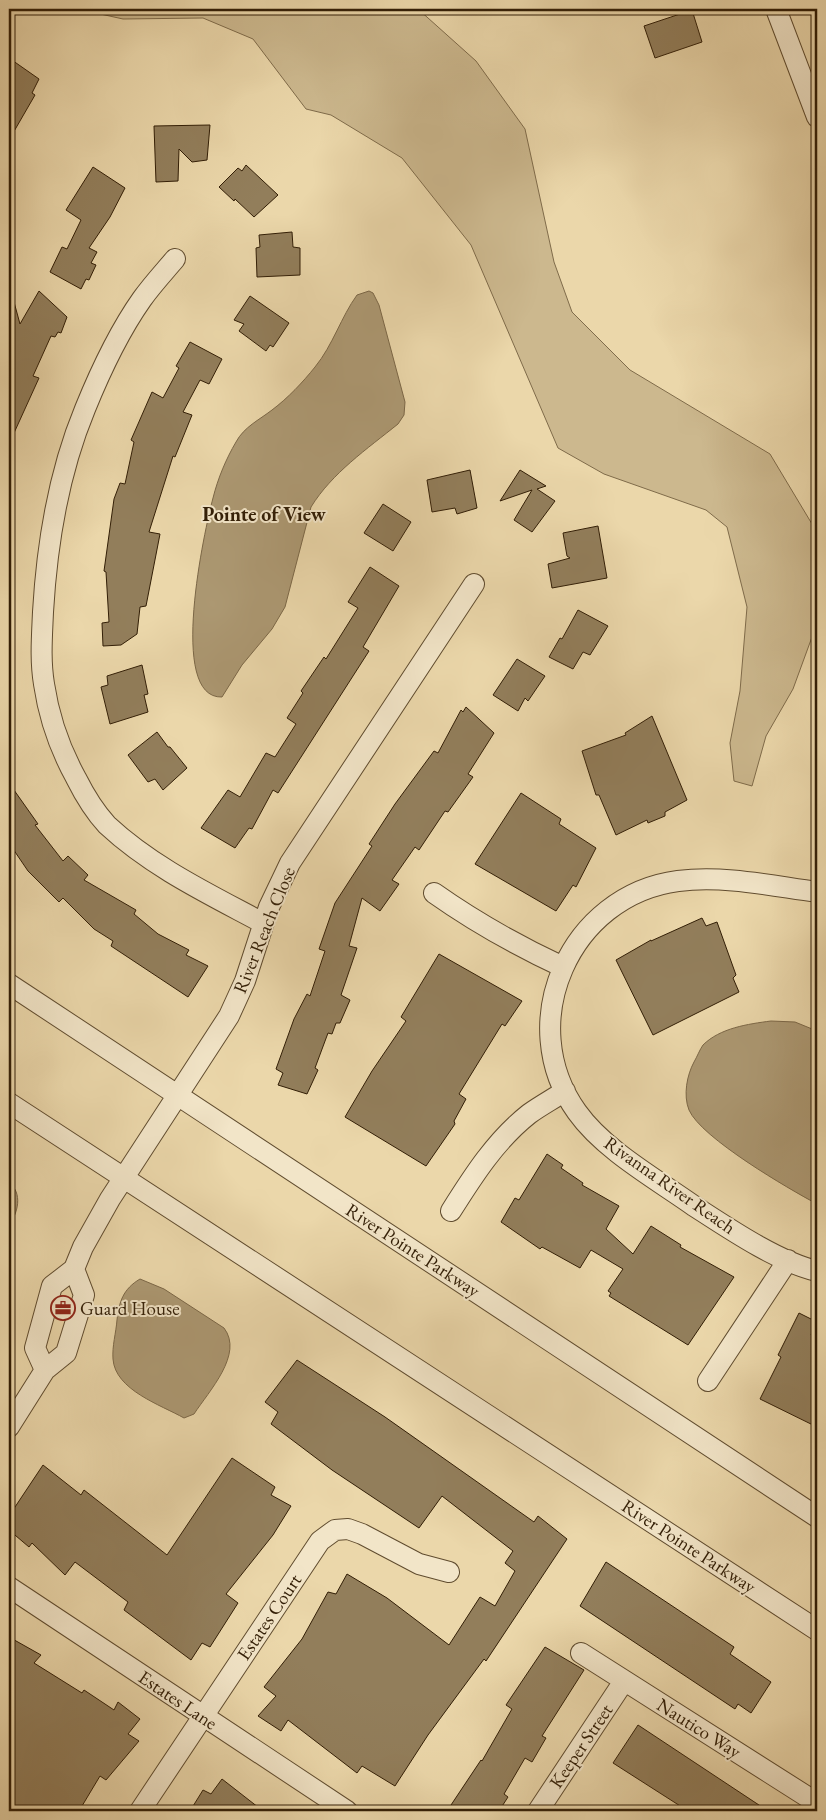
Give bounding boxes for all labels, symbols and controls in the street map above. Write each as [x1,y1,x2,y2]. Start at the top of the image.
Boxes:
district label: Pointe of View [202,501,326,527]
street label: River Reach Close [227,863,301,997]
street label: Rivanna River Reach [599,1130,741,1240]
street label: River Pointe Parkway [341,1197,485,1303]
office icon: Guard House [50,1295,76,1321]
place label: Guard House [80,1296,180,1321]
street label: River Pointe Parkway [617,1493,761,1599]
street label: Estates Court [231,1569,307,1665]
street label: Estates Lane [134,1665,222,1735]
street label: Nautico Way [652,1692,746,1764]
street label: Keeper Street [544,1699,618,1793]

